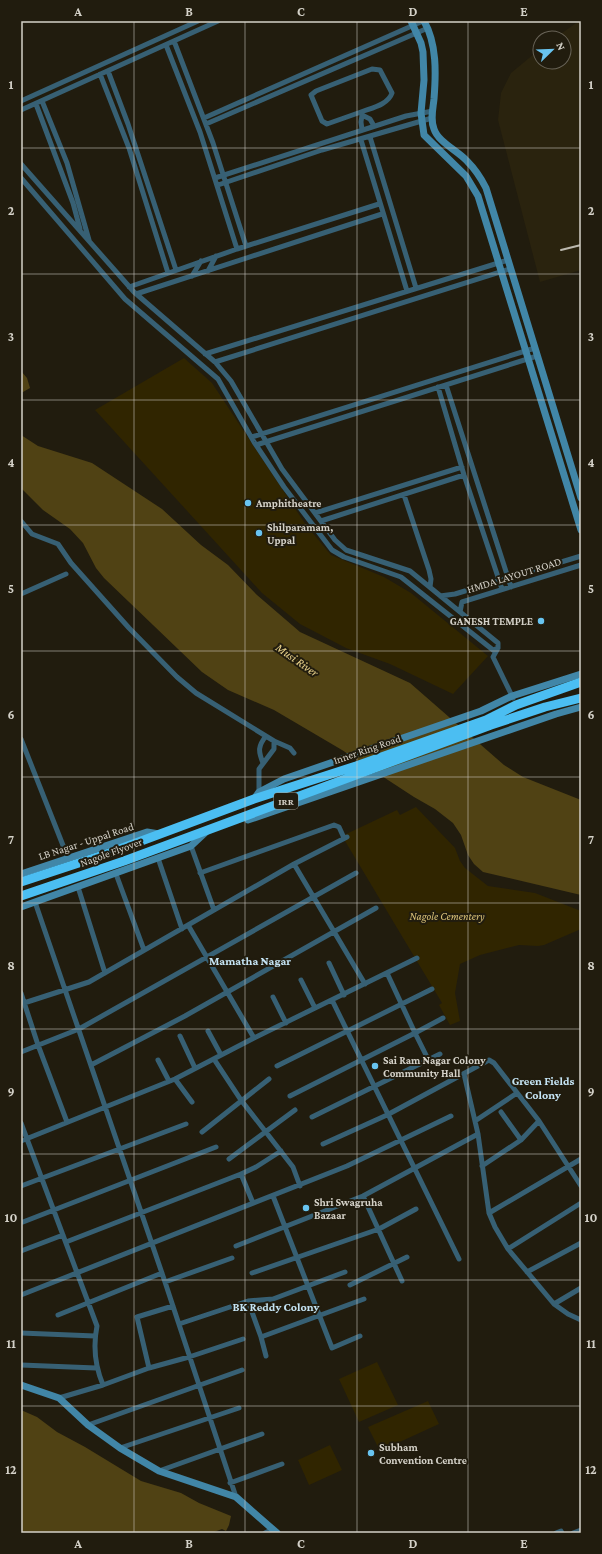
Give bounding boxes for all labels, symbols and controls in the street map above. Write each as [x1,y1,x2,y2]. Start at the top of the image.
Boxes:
text: A [73,4,82,19]
text: B [185,4,193,19]
text: C [297,4,305,19]
text: D [409,4,418,19]
text: E [520,4,528,19]
north arrow [532,30,572,70]
text: N [554,40,568,52]
text: 1 [9,77,14,92]
text: 1 [589,77,594,92]
text: 2 [8,203,15,218]
text: 2 [588,203,595,218]
text: 3 [8,329,14,344]
text: 3 [588,329,594,344]
text: 4 [7,455,15,470]
text: 4 [587,455,595,470]
place label: Amphitheatre [255,497,321,509]
marker: Amphitheatre [243,498,253,508]
place label: Shilparamam, Uppal [267,521,333,546]
marker: Shilparamam, Uppal [254,528,264,538]
street label: HMDA LAYOUT ROAD [465,555,563,595]
text: 5 [8,581,14,596]
text: 5 [588,581,594,596]
place label: GANESH TEMPLE [450,615,534,627]
marker: GANESH TEMPLE [536,616,546,626]
water label: Musi River [272,640,322,680]
text: 6 [7,707,15,722]
text: 6 [587,707,595,722]
street label: Inner Ring Road [332,732,403,767]
road number: IRR [274,793,298,809]
street label: LB Nagar - Uppal Road [37,820,136,863]
text: 7 [8,832,14,847]
text: 7 [588,832,594,847]
street label: Nagole Flyover [78,835,144,870]
park label: Nagole Cementery [409,910,485,923]
district label: Mamatha Nagar [209,954,291,968]
text: 8 [7,958,15,973]
text: 8 [587,958,595,973]
place label: Sai Ram Nagar Colony Community Hall [383,1054,486,1079]
marker: Sai Ram Nagar Colony Community Hall [370,1061,380,1071]
district label: Green Fields Colony [512,1074,574,1102]
text: 9 [7,1084,15,1099]
text: 9 [587,1084,595,1099]
place label: Shri Swagruha Bazaar [314,1196,383,1221]
marker: Shri Swagruha Bazaar [301,1203,311,1213]
text: 10 [5,1210,17,1225]
text: 10 [585,1210,597,1225]
district label: BK Reddy Colony [233,1300,320,1314]
text: 11 [6,1336,16,1351]
text: 11 [586,1336,596,1351]
place label: Subham Convention Centre [379,1441,467,1466]
marker: Subham Convention Centre [366,1448,376,1458]
text: 12 [5,1462,17,1477]
text: 12 [585,1462,597,1477]
text: A [73,1536,82,1551]
text: B [185,1536,193,1551]
text: C [297,1536,305,1551]
text: D [409,1536,418,1551]
text: E [520,1536,528,1551]

